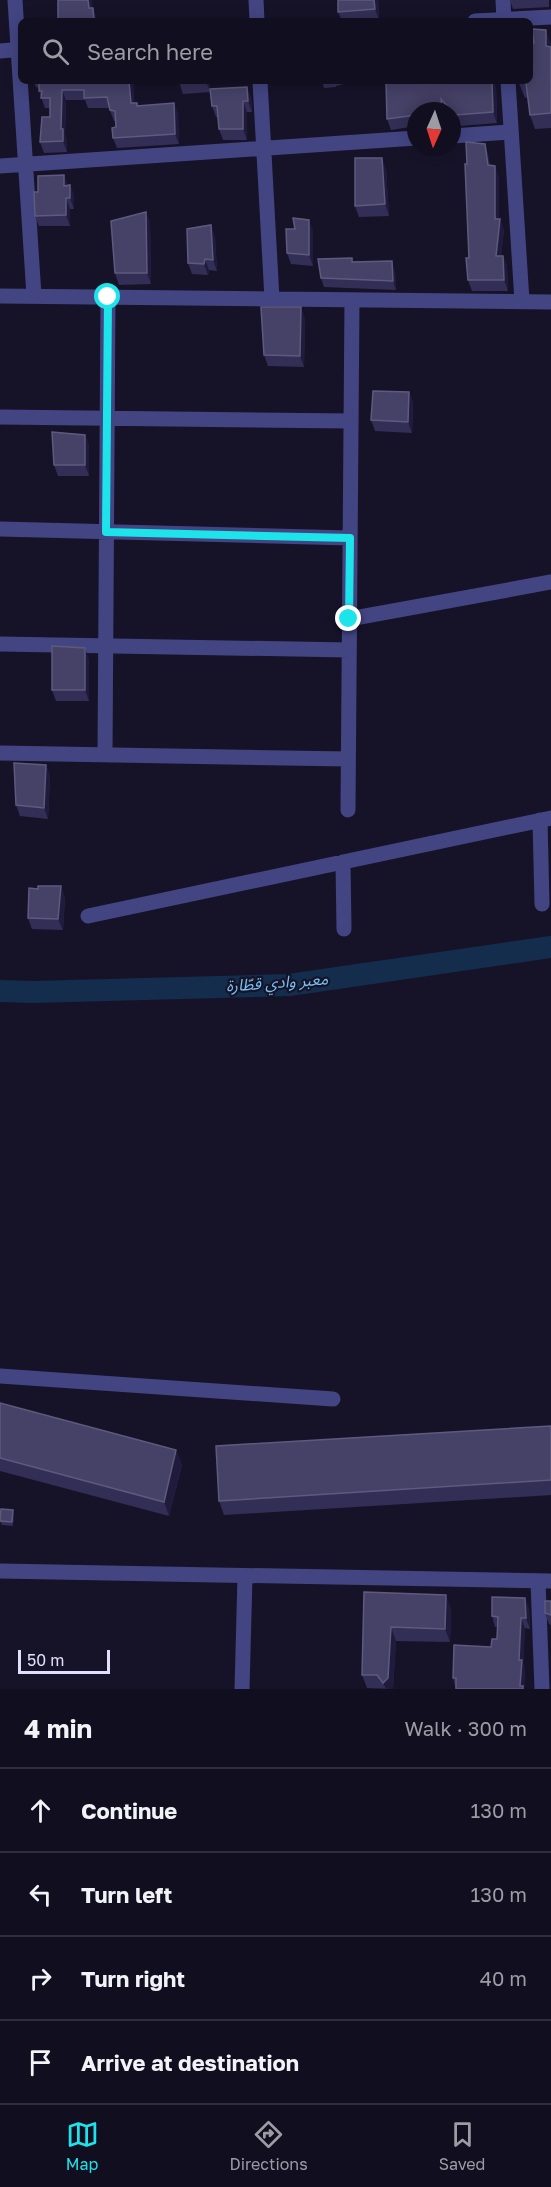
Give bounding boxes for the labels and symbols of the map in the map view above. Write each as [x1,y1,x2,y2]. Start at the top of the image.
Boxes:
north arrow [407,102,461,156]
route start [94,283,120,309]
route end [335,605,361,631]
water label: معبر وادي قطّارة [225,968,330,999]
scale bar [18,1647,110,1674]

